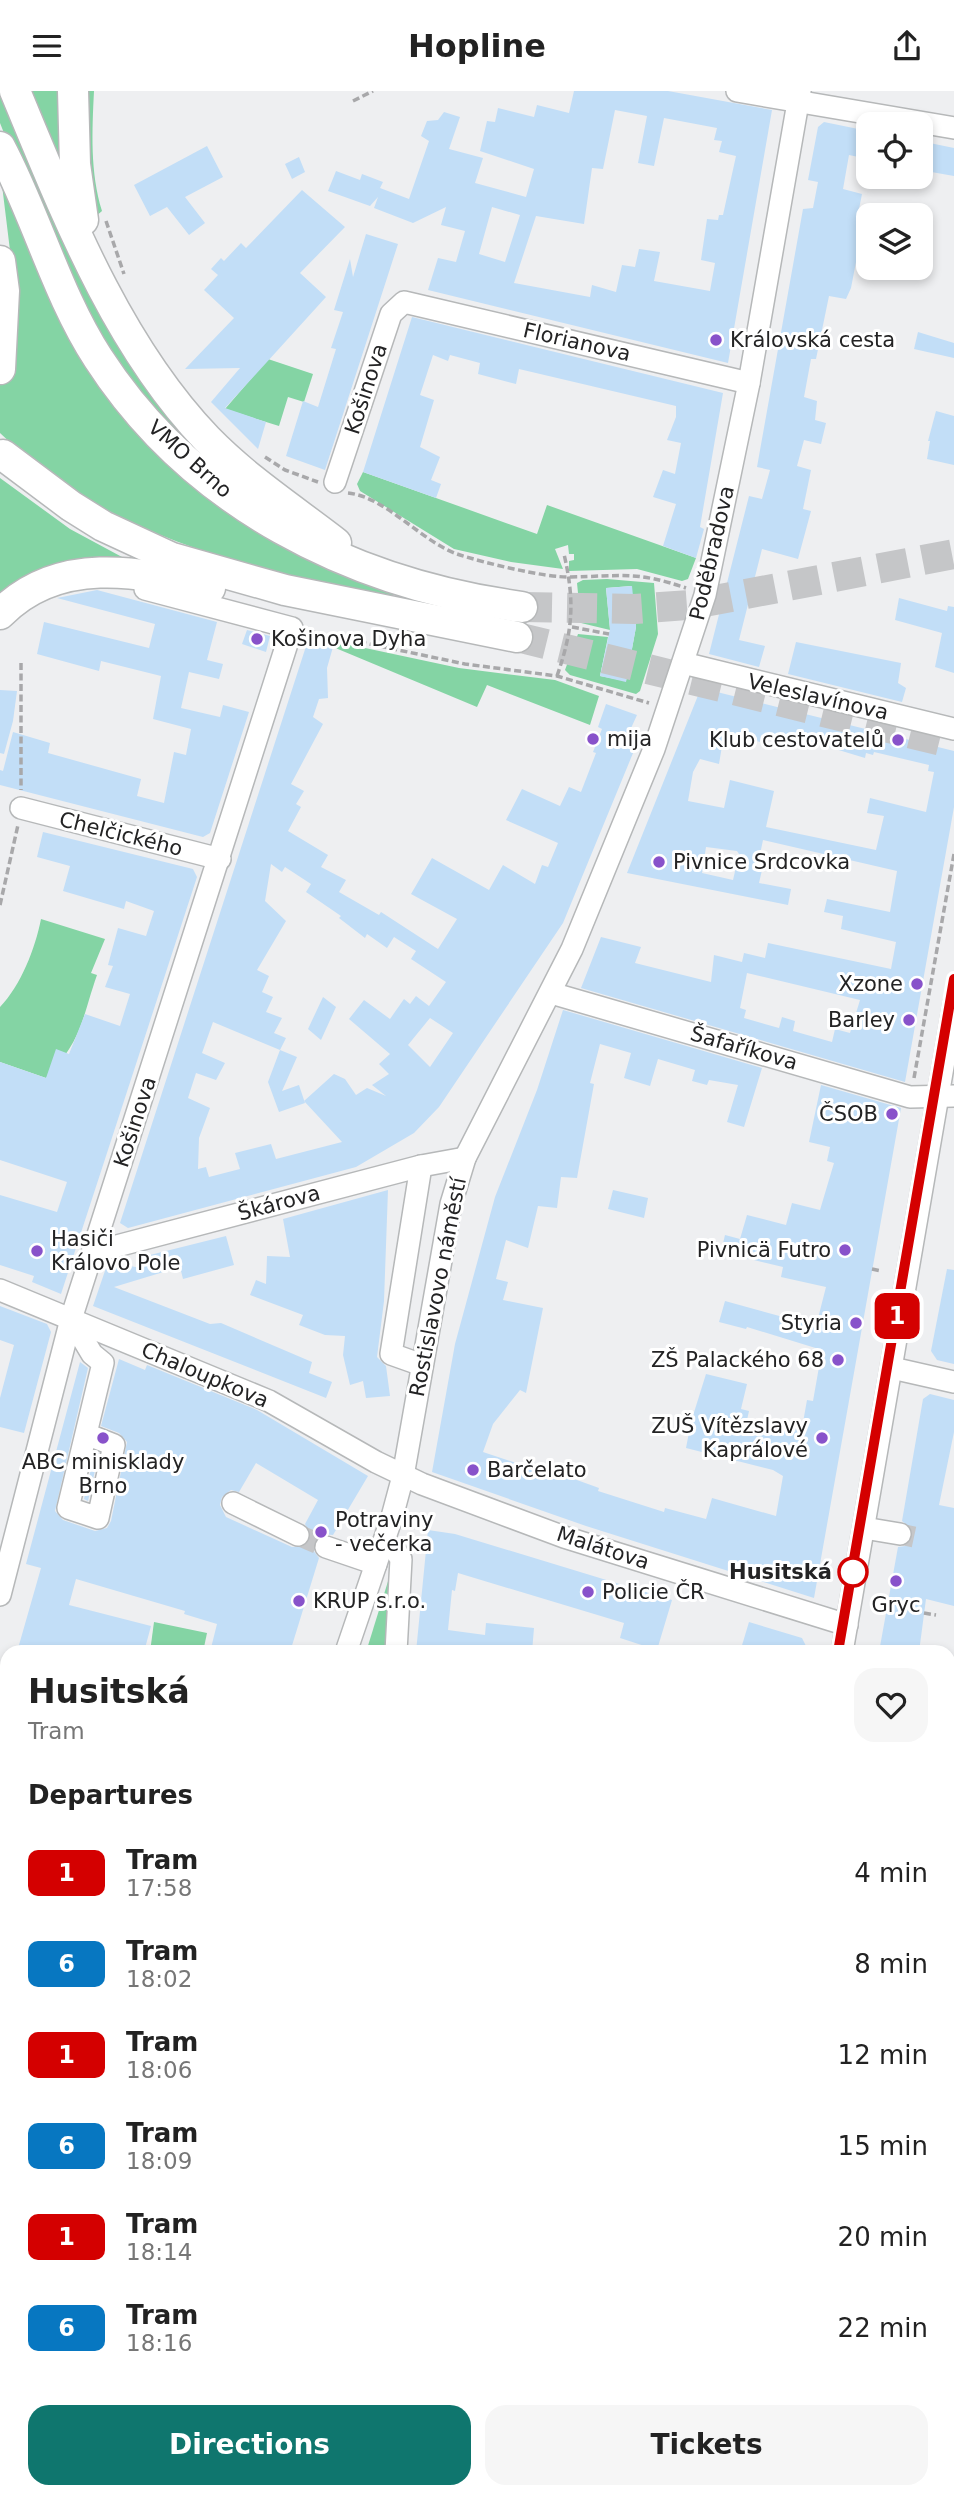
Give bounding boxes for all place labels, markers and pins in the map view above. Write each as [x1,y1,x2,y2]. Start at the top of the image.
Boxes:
place label: Královská cesta [730,328,895,352]
marker: Královská cesta [708,332,724,348]
place label: Košinova Dyha [271,627,426,651]
marker: Košinova Dyha [249,631,265,647]
place label: mija [607,727,652,751]
place label: Klub cestovatelů [709,728,884,752]
marker: mija [585,731,601,747]
marker: Klub cestovatelů [890,732,906,748]
place label: Pivnice Srdcovka [673,850,850,874]
marker: Pivnice Srdcovka [651,854,667,870]
place label: Xzone [839,972,903,996]
marker: Xzone [909,976,925,992]
place label: Barley [828,1008,895,1032]
marker: Barley [901,1012,917,1028]
place label: ČSOB [819,1101,878,1126]
marker: ČSOB [884,1106,900,1122]
place label: Hasiči Královo Pole [51,1227,180,1275]
place label: Pivnicä Futro [697,1238,831,1262]
marker: Pivnicä Futro [837,1242,853,1258]
marker: Hasiči Královo Pole [29,1243,45,1259]
place label: Styria [781,1311,842,1335]
marker: Styria [848,1315,864,1331]
place label: ZŠ Palackého 68 [651,1347,824,1372]
marker: ZŠ Palackého 68 [830,1352,846,1368]
place label: ZUŠ Vítězslavy Kaprálové [651,1413,808,1462]
marker: ABC minisklady Brno [95,1430,111,1446]
marker: ZUŠ Vítězslavy Kaprálové [814,1430,830,1446]
place label: ABC minisklady Brno [22,1450,184,1498]
place label: Barčelato [487,1458,587,1482]
marker: Barčelato [465,1462,481,1478]
place label: Potraviny - večerka [335,1508,434,1556]
marker: Potraviny - večerka [313,1524,329,1540]
marker: Husitská [838,1557,868,1587]
place label: Husitská [729,1560,832,1584]
marker: Gryc [888,1573,904,1589]
place label: Policie ČR [602,1579,705,1604]
marker: Policie ČR [580,1584,596,1600]
place label: KRUP s.r.o. [313,1589,426,1613]
marker: KRUP s.r.o. [291,1593,307,1609]
place label: Gryc [872,1593,920,1617]

